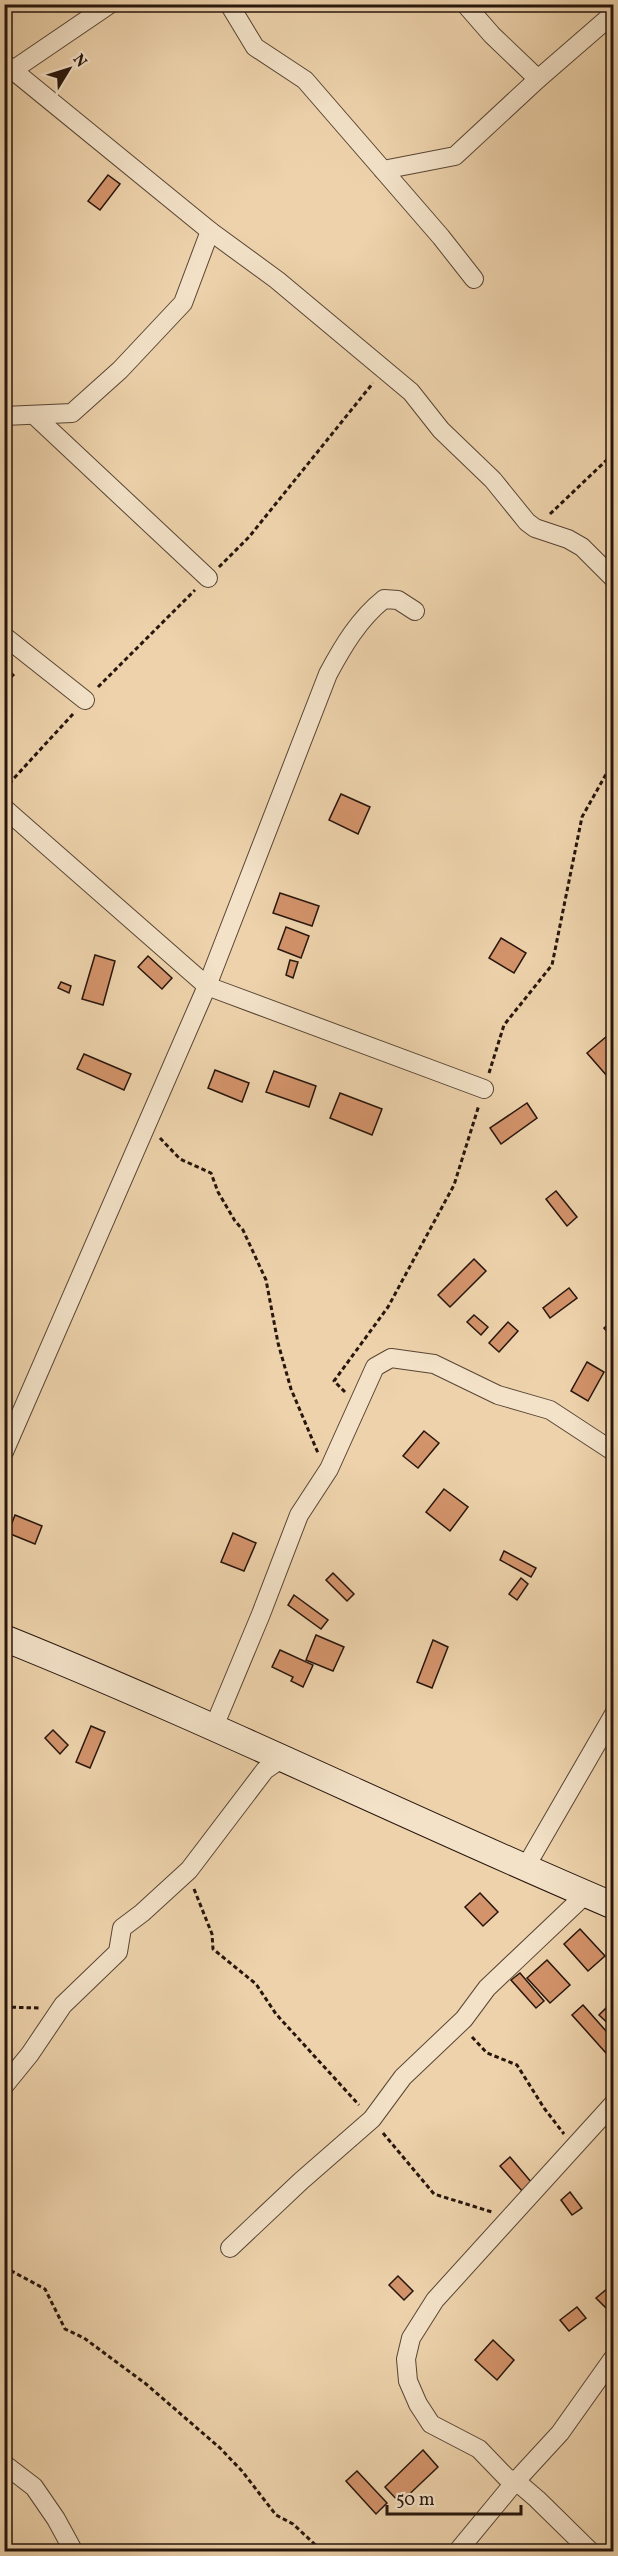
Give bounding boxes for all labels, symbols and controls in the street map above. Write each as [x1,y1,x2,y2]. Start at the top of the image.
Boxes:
north arrow [39,39,99,99]
text: N [67,50,92,73]
scale bar [387,2478,520,2516]
text: 50 m [396,2488,435,2513]

